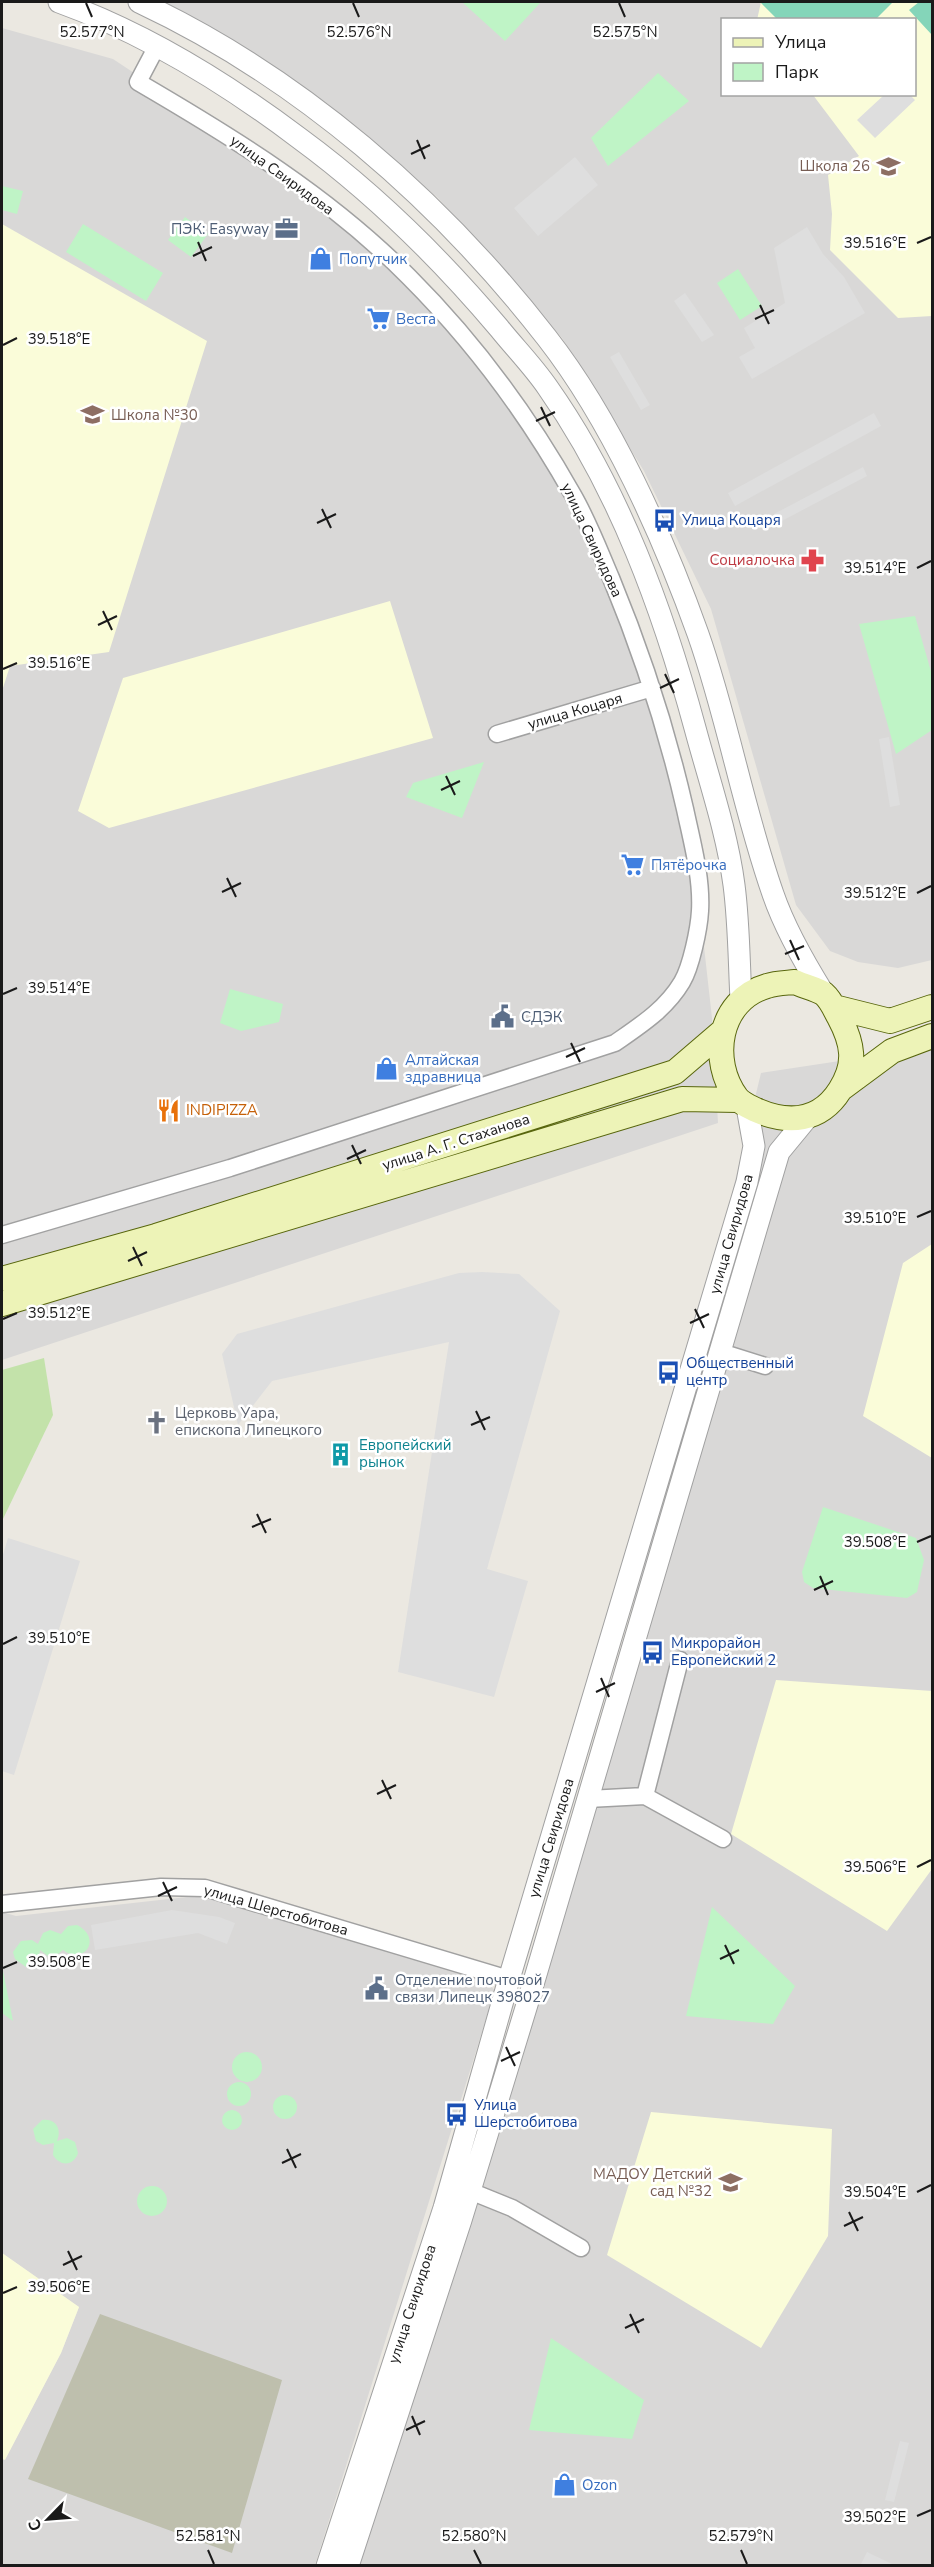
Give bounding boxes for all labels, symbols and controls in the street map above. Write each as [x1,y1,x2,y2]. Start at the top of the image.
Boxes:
legend [721,18,916,96]
text: 52.577°N [59,22,125,42]
text: 52.576°N [326,22,392,42]
text: 52.575°N [592,22,658,42]
text: Улица [774,30,826,54]
text: Парк [775,60,819,84]
street label: улица Свиридова [226,130,338,220]
school or university icon: Школа 26 [875,153,901,179]
place label: Школа 26 [799,156,870,176]
office icon: ПЭК: Easyway [274,216,300,242]
place label: ПЭК: Easyway [171,219,269,239]
text: 39.516°E [844,233,906,253]
shop icon: Попутчик [308,246,334,272]
place label: Попутчик [339,249,407,269]
supermarket icon: Веста [365,306,391,332]
place label: Веста [396,309,436,329]
text: 39.518°E [28,329,90,349]
school or university icon: Школа №30 [80,402,106,428]
place label: Школа №30 [111,405,198,425]
street label: улица Свиридова [557,480,627,600]
bus stop icon: Улица Коцаря [651,507,677,533]
place label: Улица Коцаря [681,510,781,530]
pharmacy icon: Социалочка [800,547,826,573]
place label: Социалочка [709,550,795,570]
text: 39.514°E [844,558,906,578]
text: 39.516°E [28,653,90,673]
street label: улица Коцаря [525,688,625,734]
supermarket icon: Пятёрочка [620,852,646,878]
place label: Пятёрочка [651,855,727,875]
text: 39.512°E [844,883,906,903]
text: 39.514°E [28,978,90,998]
public building icon: СДЭК [490,1004,516,1030]
place label: СДЭК [521,1007,563,1027]
place label: Алтайская здравница [405,1050,481,1087]
shop icon: Алтайская здравница [374,1056,400,1082]
restaurant icon: INDIPIZZA [155,1097,181,1123]
place label: INDIPIZZA [186,1100,258,1120]
street label: улица А. Г. Стаханова [380,1109,532,1175]
street label: улица Свиридова [704,1172,758,1296]
text: 39.510°E [844,1208,906,1228]
text: 39.512°E [28,1303,90,1323]
place label: Общественный центр [686,1353,794,1390]
bus stop icon: Общественный центр [655,1359,681,1385]
place label: Церковь Уара, епископа Липецкого [175,1403,322,1440]
church icon: Церковь Уара, епископа Липецкого [144,1409,170,1435]
place label: Европейский рынок [359,1435,452,1472]
building icon: Европейский рынок [328,1441,354,1467]
text: 39.508°E [844,1532,906,1552]
text: 39.510°E [28,1628,90,1648]
place label: Микрорайон Европейский 2 [671,1633,776,1670]
bus stop icon: Микрорайон Европейский 2 [640,1639,666,1665]
street label: улица Свиридова [523,1776,579,1900]
text: 39.506°E [844,1857,906,1877]
street label: улица Шерстобитова [201,1880,351,1940]
text: 39.508°E [28,1952,90,1972]
place label: Отделение почтовой связи Липецк 398027 [395,1970,550,2007]
public building icon: Отделение почтовой связи Липецк 398027 [364,1976,390,2002]
place label: Улица Шерстобитова [473,2095,578,2132]
bus stop icon: Улица Шерстобитова [443,2101,469,2127]
place label: МАДОУ Детский сад №32 [593,2164,712,2201]
school or university icon: МАДОУ Детский сад №32 [717,2170,743,2196]
text: 39.504°E [844,2182,906,2202]
street label: улица Свиридова [383,2242,441,2366]
text: 39.506°E [28,2277,90,2297]
shop icon: Ozon [551,2472,577,2498]
place label: Ozon [582,2475,617,2495]
north arrow [18,2489,78,2549]
text: 39.502°E [844,2507,906,2527]
text: С [23,2515,48,2534]
text: 52.581°N [175,2526,241,2546]
text: 52.580°N [441,2526,507,2546]
text: 52.579°N [708,2526,774,2546]

